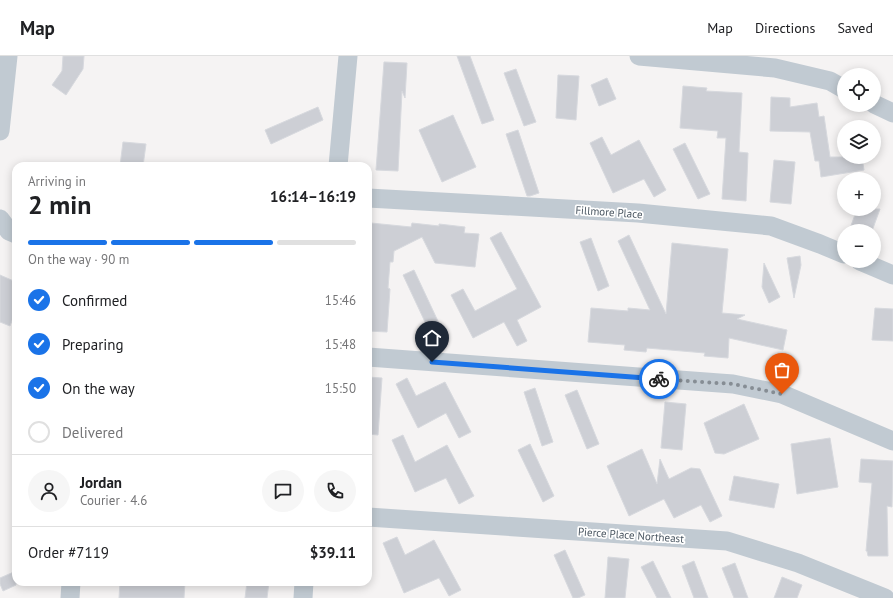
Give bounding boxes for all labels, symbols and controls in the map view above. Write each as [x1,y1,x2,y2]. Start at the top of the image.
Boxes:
text: Map [20,16,55,40]
text: Map [707,19,733,37]
text: Directions [755,19,815,37]
text: Saved [837,19,873,37]
map controls [837,68,881,268]
button: locate [837,68,881,112]
button: layers [837,120,881,164]
button: + [837,172,881,216]
text: Arriving in [28,173,86,190]
text: 16:14–16:19 [270,187,356,206]
text: 2 min [28,188,91,221]
street label: Fillmore Place [575,203,643,221]
button: − [837,224,881,268]
text: On the way · 90 m [28,251,129,268]
icon: check [28,289,50,311]
text: Confirmed [62,291,127,310]
text: 15:46 [325,292,356,309]
pin [415,321,449,362]
icon: home [421,327,443,349]
icon: check [28,333,50,355]
text: Preparing [62,335,124,354]
text: 15:48 [325,336,356,353]
pin [765,353,799,394]
courier [639,359,679,399]
icon: bag [771,359,793,381]
icon: bike [648,368,670,390]
icon: check [28,377,50,399]
text: On the way [62,379,135,398]
text: 15:50 [325,380,356,397]
text: Delivered [62,423,123,442]
button: person [28,470,70,512]
button: chat [262,470,304,512]
button: phone [314,470,356,512]
text: Jordan [80,473,122,492]
text: Courier · 4.6 [80,492,147,509]
street label: Pierce Place Northeast [578,524,685,546]
text: Order #7119 [28,543,109,562]
text: $39.11 [310,543,356,562]

